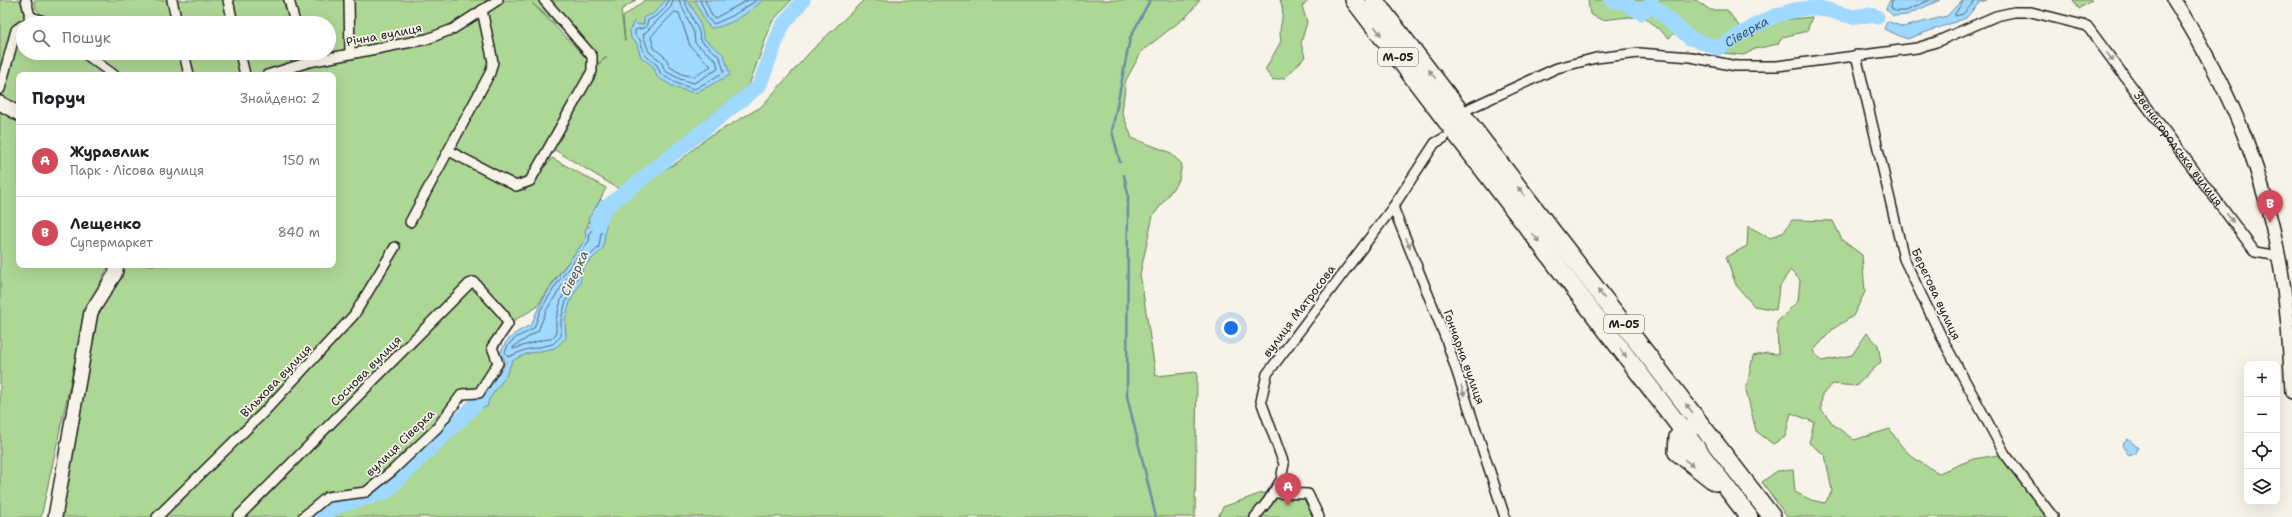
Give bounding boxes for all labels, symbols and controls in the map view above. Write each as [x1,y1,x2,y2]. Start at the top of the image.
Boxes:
water label: Сіверка [1721,12,1771,51]
search box [16,16,336,60]
street label: Річна вулиця [345,20,423,50]
one-way arrow [1374,26,1382,36]
icon: search [30,27,52,49]
text: Пошук [62,28,111,48]
road number: М-05 [1378,48,1418,66]
one-way arrow [2106,52,2114,63]
one-way arrow [1428,69,1436,80]
text: Поруч [32,87,85,109]
street label: Звенигородська вулиця [2130,88,2226,210]
text: Знайдено: 2 [240,90,320,107]
text: Журавлик [70,142,149,162]
text: A [40,152,50,169]
text: 150 m [282,152,320,169]
text: Парк · Лісова вулиця [70,162,204,179]
one-way arrow [1517,186,1526,197]
pin: B [2257,190,2283,223]
one-way arrow [2226,212,2234,223]
text: Лещенко [70,214,141,234]
text: B [41,224,49,241]
text: 840 m [278,224,320,241]
one-way arrow [1532,233,1541,244]
text: Супермаркет [70,234,153,251]
one-way arrow [1405,237,1411,249]
street label: Берегова вулиця [1908,245,1964,343]
water label: Сіверка [557,248,592,299]
street label: вулиця Матросова [1259,261,1339,360]
one-way arrow [1597,289,1605,300]
street label: Гончарна вулиця [1439,307,1489,407]
road number: М-05 [1604,315,1644,333]
your location [1221,318,1241,338]
street label: Соснова вулиця [327,332,405,410]
street label: Вільхова вулиця [237,341,315,421]
one-way arrow [1619,348,1628,359]
map controls [2244,361,2280,505]
button: + [2244,361,2280,397]
one-way arrow [1461,385,1467,397]
button: − [2244,397,2280,433]
one-way arrow [1685,403,1693,414]
street label: вулиця Сіверка [362,406,438,480]
button: locate [2244,433,2280,469]
one-way arrow [1683,458,1694,467]
button: layers [2244,469,2280,505]
pin: A [1275,473,1301,506]

